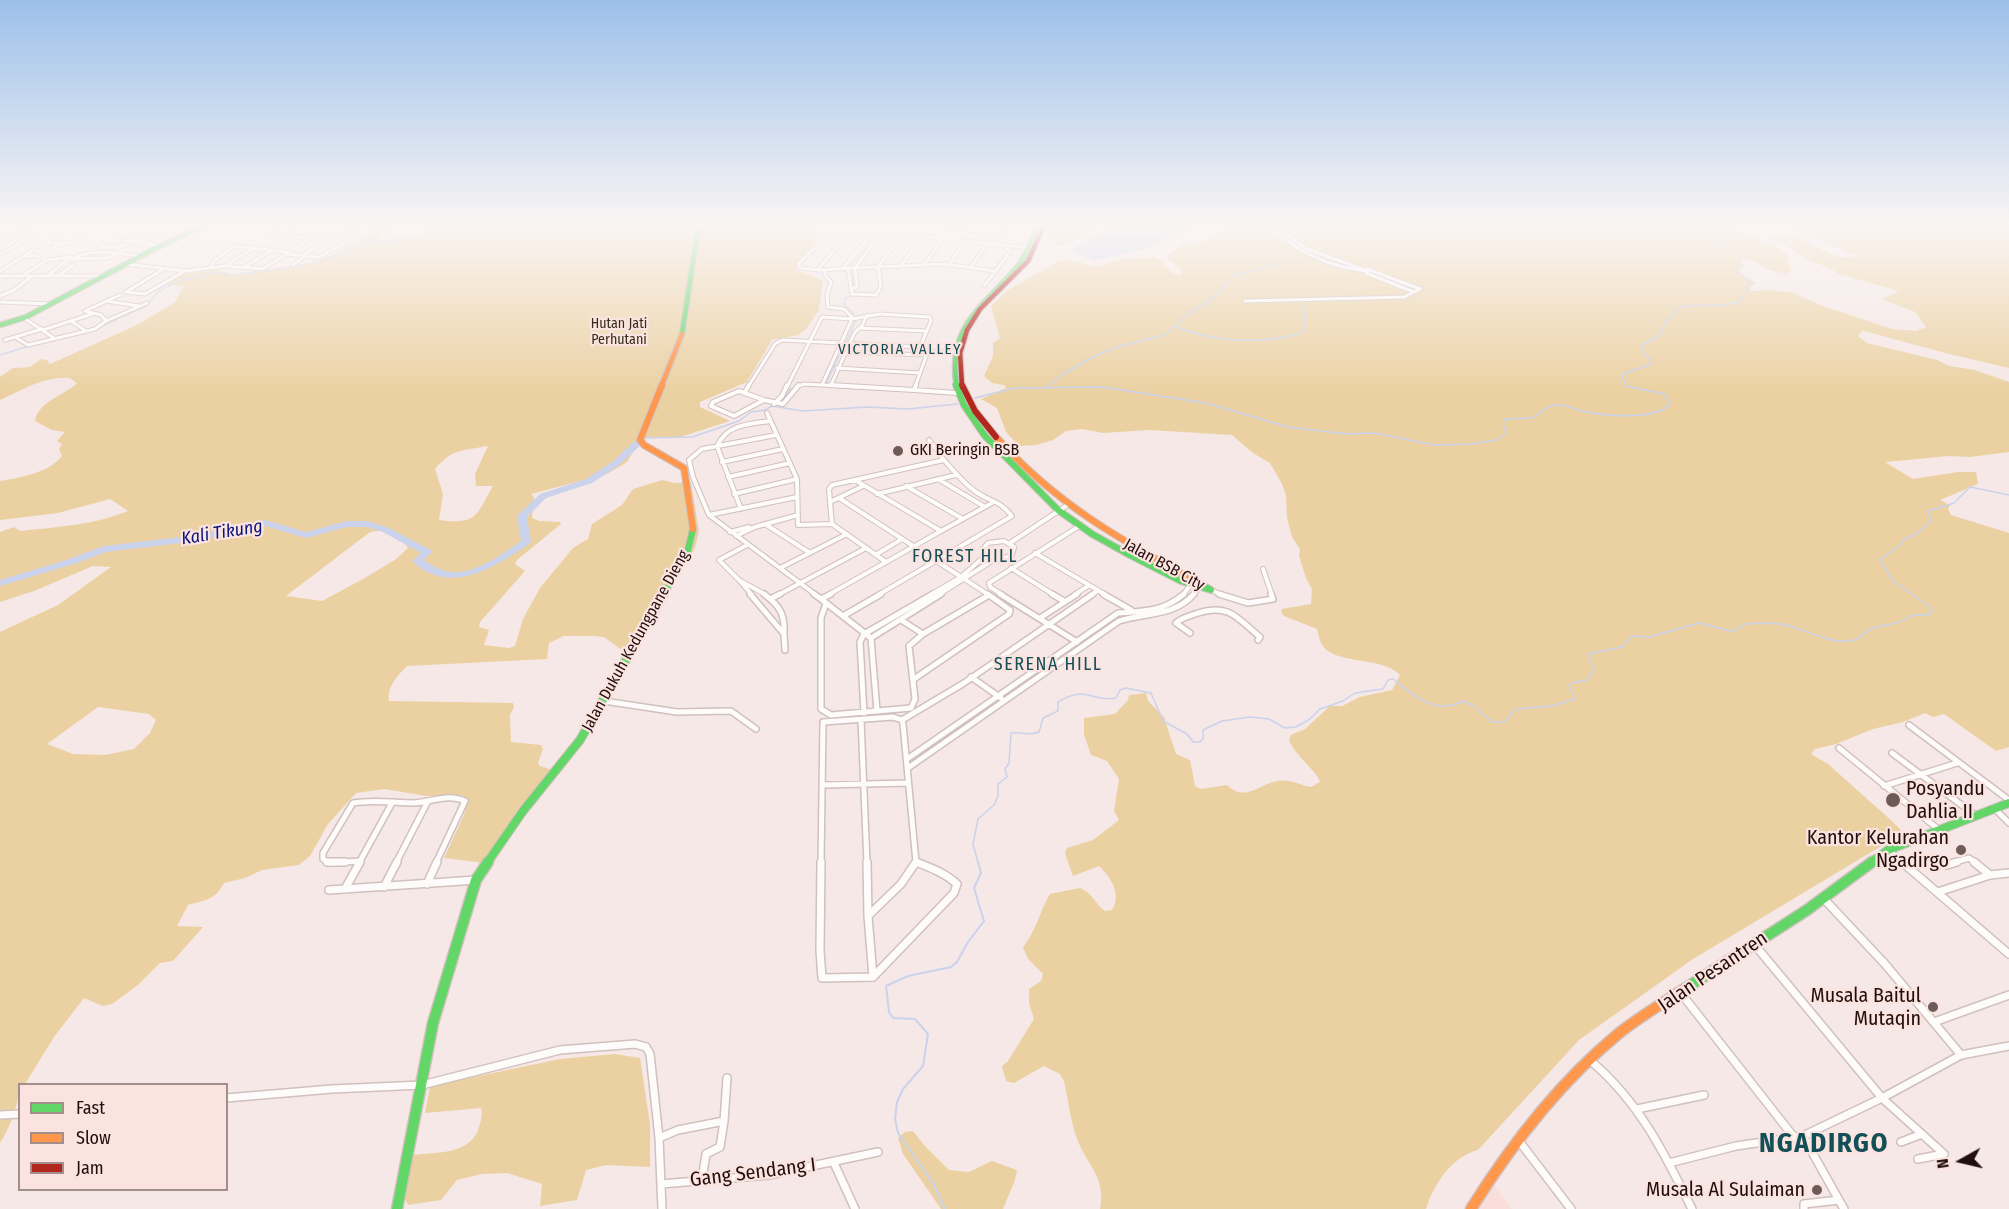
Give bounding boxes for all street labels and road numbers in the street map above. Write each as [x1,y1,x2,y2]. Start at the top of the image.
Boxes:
street label: Jalan BSB City [1120,535,1208,595]
street label: Jalan Dukuh Kedungpane Dieng [578,547,694,735]
street label: Jalan Pesantren [1654,927,1772,1017]
street label: Gang Sendang I [689,1153,817,1193]

